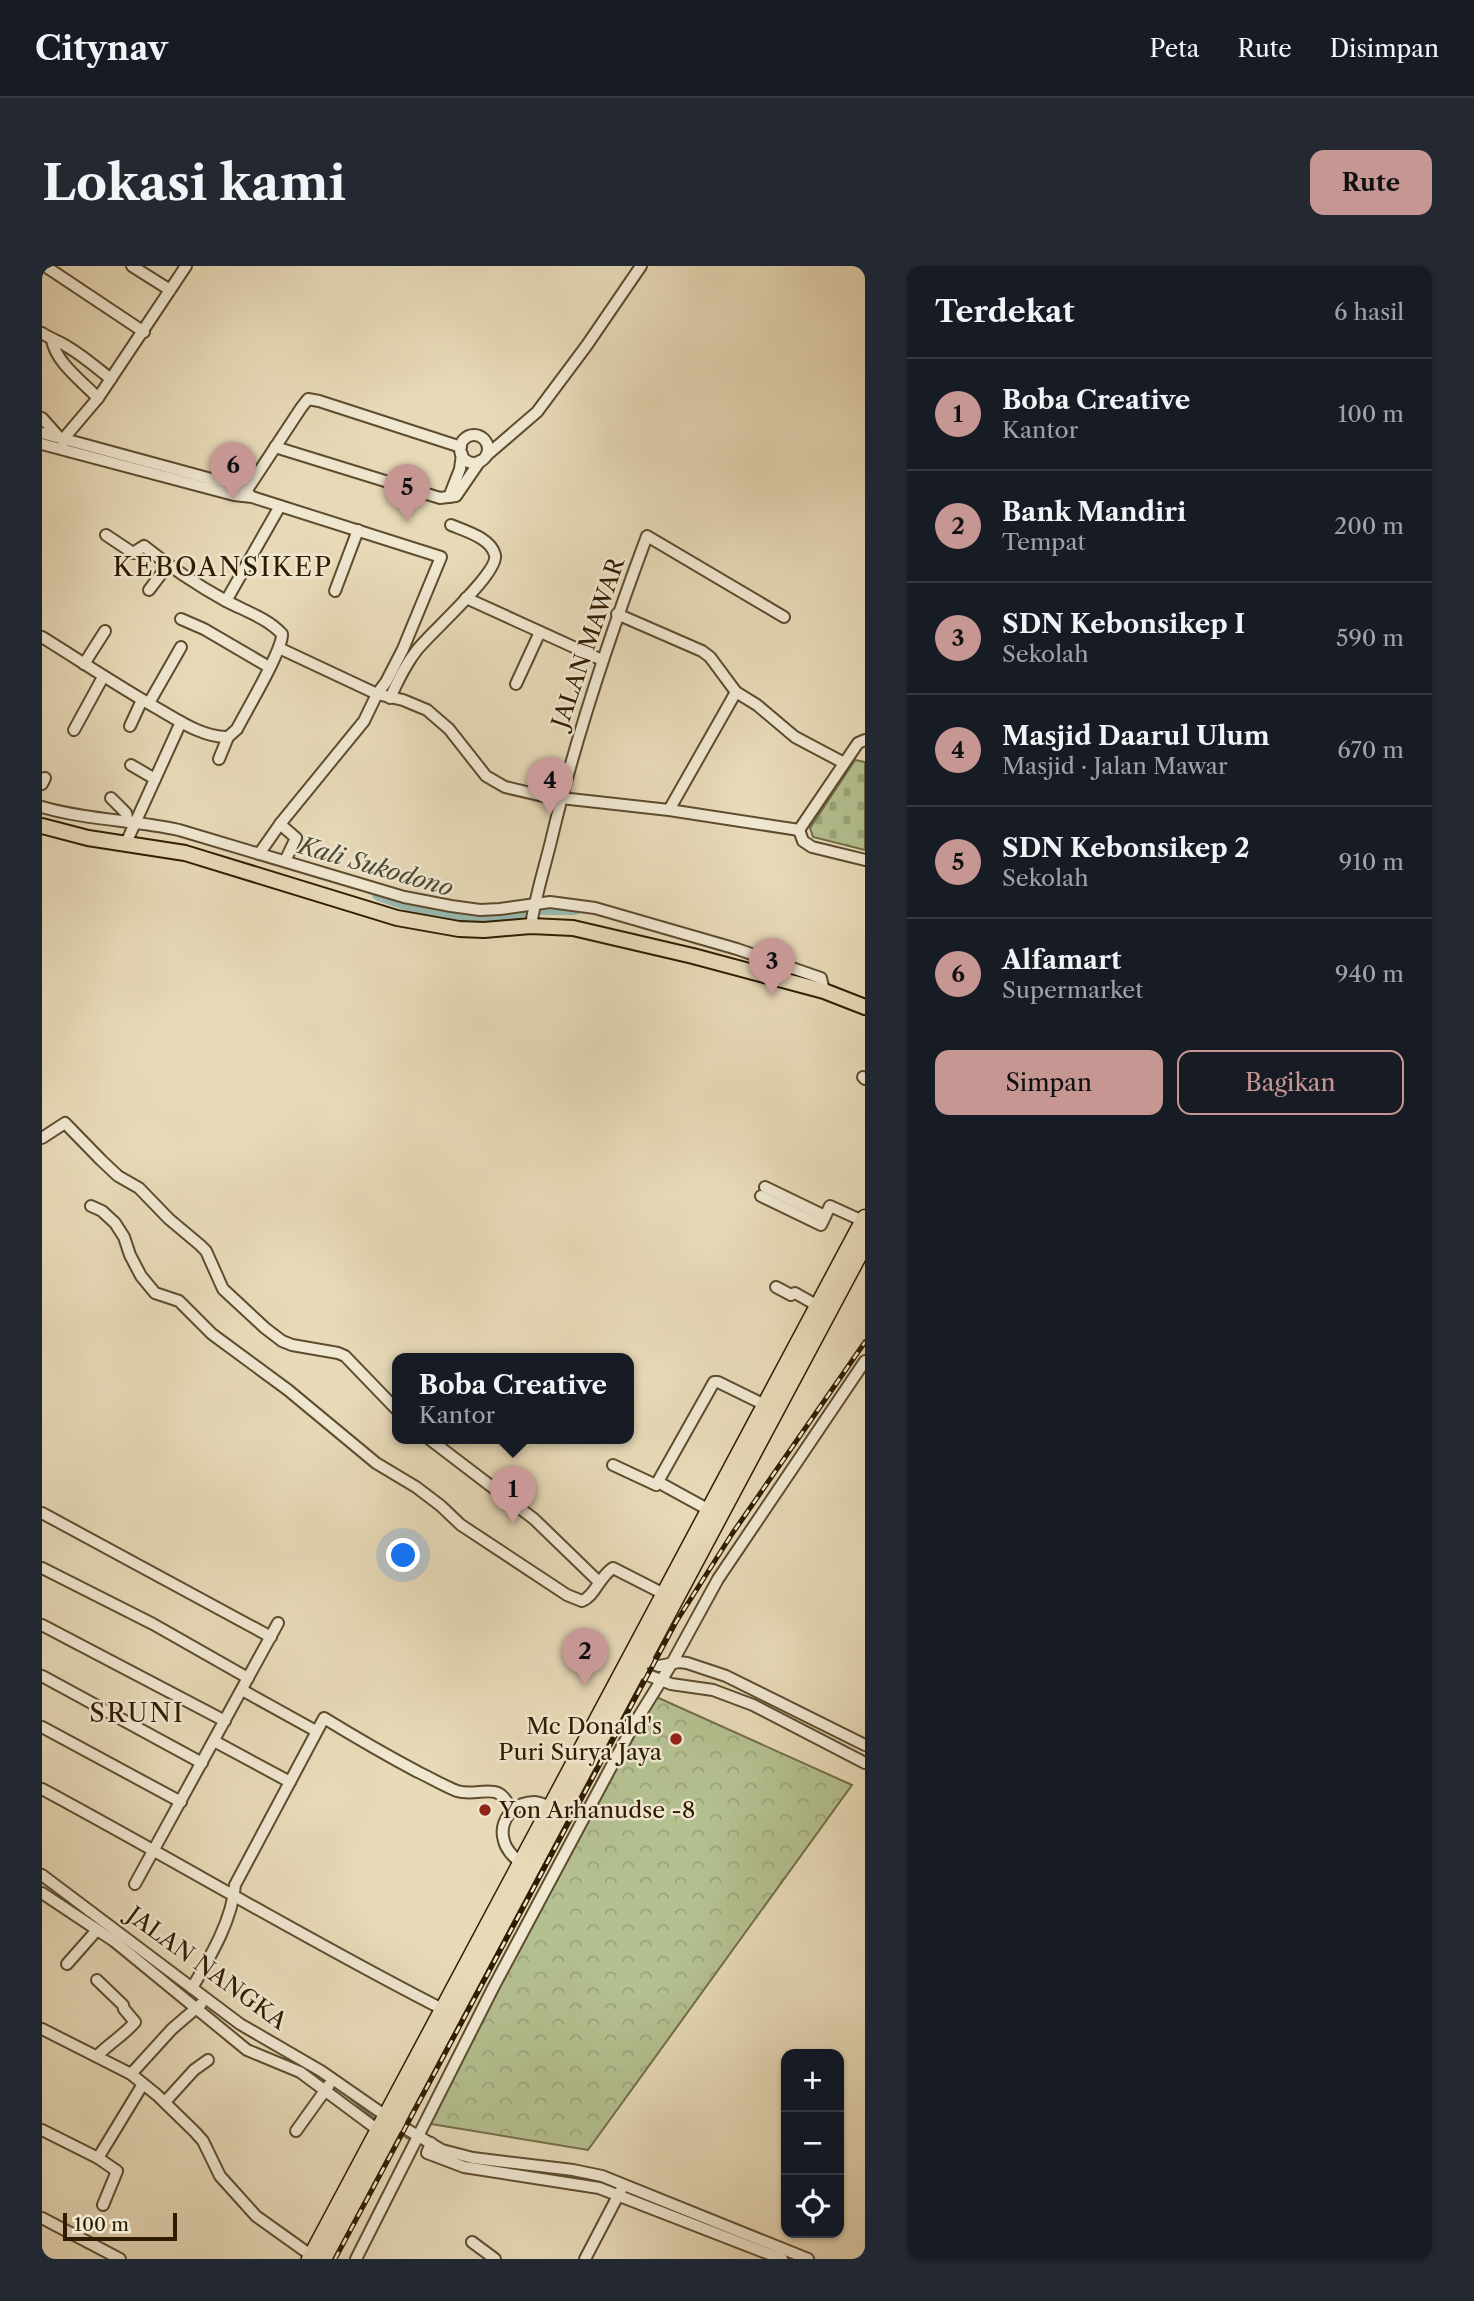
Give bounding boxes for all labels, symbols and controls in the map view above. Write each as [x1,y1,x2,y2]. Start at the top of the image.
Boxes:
text: Citynav [35,28,168,69]
text: Peta [1150,34,1199,63]
text: Rute [1237,34,1292,63]
text: Disimpan [1330,34,1439,63]
button: Rute [1310,150,1432,215]
text: Lokasi kami [42,152,346,213]
text: Terdekat [935,293,1075,330]
text: 6 hasil [1334,298,1404,326]
text: Boba Creative [1002,384,1190,416]
text: 1 [953,400,963,428]
text: 100 m [1338,400,1404,428]
text: Kantor [1002,416,1078,444]
pin: 6 [210,442,256,500]
pin: 5 [384,464,430,522]
text: Bank Mandiri [1002,496,1186,528]
text: 2 [951,512,965,540]
text: 200 m [1334,512,1404,540]
text: Tempat [1002,528,1086,556]
district label: KEBOANSIKEP [113,551,333,583]
street label: JALAN MAWAR [545,553,631,735]
text: SDN Kebonsikep I [1002,608,1245,640]
text: 3 [952,624,965,652]
text: 590 m [1336,624,1404,652]
text: Sekolah [1002,640,1089,668]
text: Masjid Daarul Ulum [1002,720,1270,752]
text: 4 [951,736,965,764]
text: 670 m [1337,736,1404,764]
text: Masjid · Jalan Mawar [1002,752,1228,780]
pin: 4 [527,757,573,815]
water label: Kali Sukodono [294,830,457,902]
text: SDN Kebonsikep 2 [1002,832,1250,864]
text: 5 [952,848,964,876]
text: 910 m [1339,848,1404,876]
text: Sekolah [1002,864,1089,892]
pin: 3 [749,938,795,996]
text: Alfamart [1002,944,1121,976]
text: 6 [951,960,965,988]
text: 940 m [1335,960,1404,988]
text: Supermarket [1002,976,1143,1004]
button: Simpan [935,1050,1163,1115]
button: Bagikan [1177,1050,1404,1115]
popup [392,1353,634,1444]
text: Boba Creative [419,1369,607,1401]
text: Kantor [419,1401,495,1429]
pin: 1 [490,1466,536,1524]
your location [386,1538,420,1572]
pin: 2 [562,1628,608,1686]
district label: SRUNI [89,1697,185,1729]
place label: Mc Donald's Puri Surya Jaya [498,1712,663,1766]
marker: Mc Donald's Puri Surya Jaya [668,1731,684,1747]
place label: Yon Arhanudse -8 [498,1796,695,1824]
marker: Yon Arhanudse -8 [477,1802,493,1818]
street label: JALAN NANGKA [119,1899,293,2036]
map controls [781,2049,844,2238]
button: + [781,2049,844,2112]
button: − [781,2112,844,2175]
button: locate [781,2175,844,2238]
scale bar [63,2210,177,2242]
text: 100 m [74,2213,129,2236]

